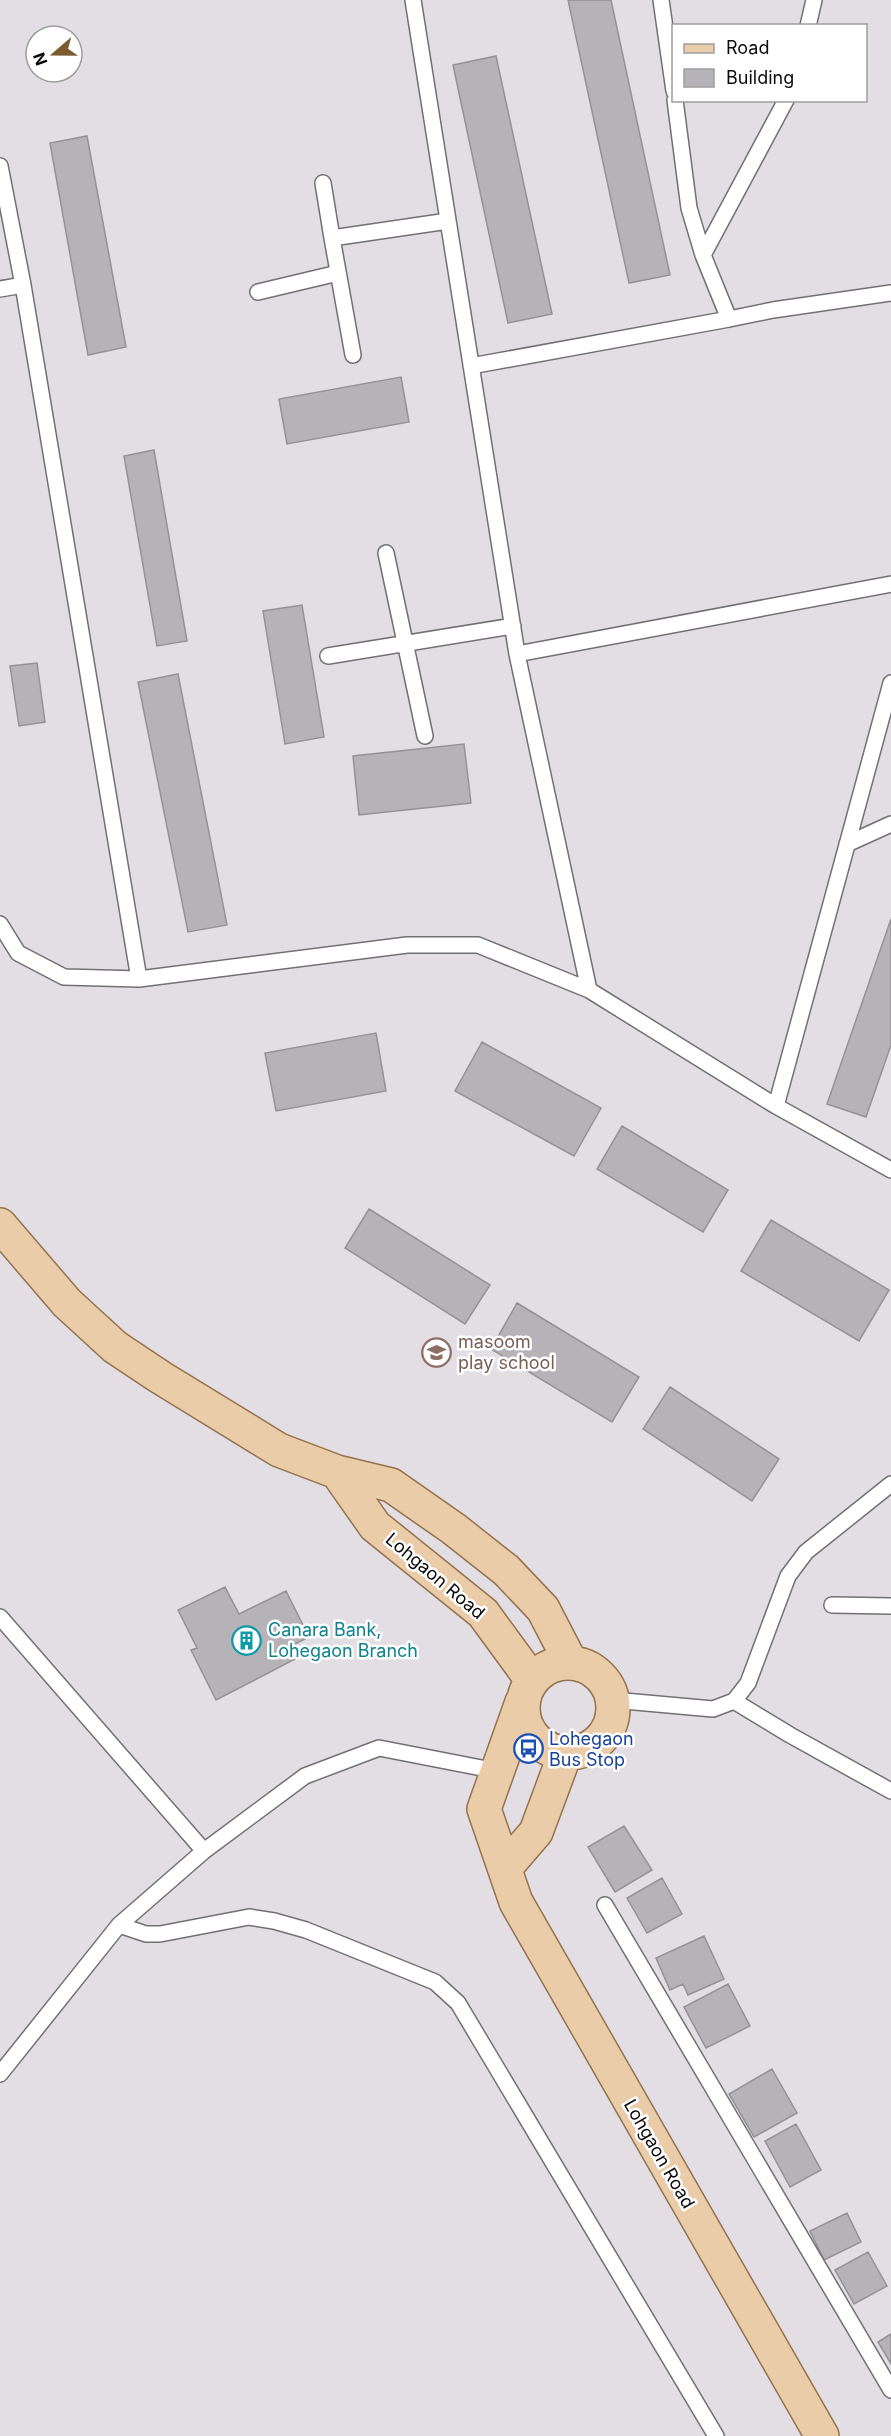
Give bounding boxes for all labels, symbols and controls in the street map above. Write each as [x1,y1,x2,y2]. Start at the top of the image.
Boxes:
north arrow [24,24,84,84]
legend [672,24,867,102]
text: Road [726,37,769,58]
text: N [28,50,51,68]
text: Building [726,67,794,88]
place label: masoom play school [458,1331,555,1373]
school or university icon: masoom play school [421,1336,453,1368]
street label: Lohgaon Road [382,1528,489,1623]
place label: Canara Bank, Lohegaon Branch [268,1619,418,1661]
building icon: Canara Bank, Lohegaon Branch [231,1624,263,1656]
place label: Lohegaon Bus Stop [549,1728,634,1770]
bus stop icon: Lohegaon Bus Stop [512,1733,544,1765]
street label: Lohgaon Road [620,2095,699,2212]

